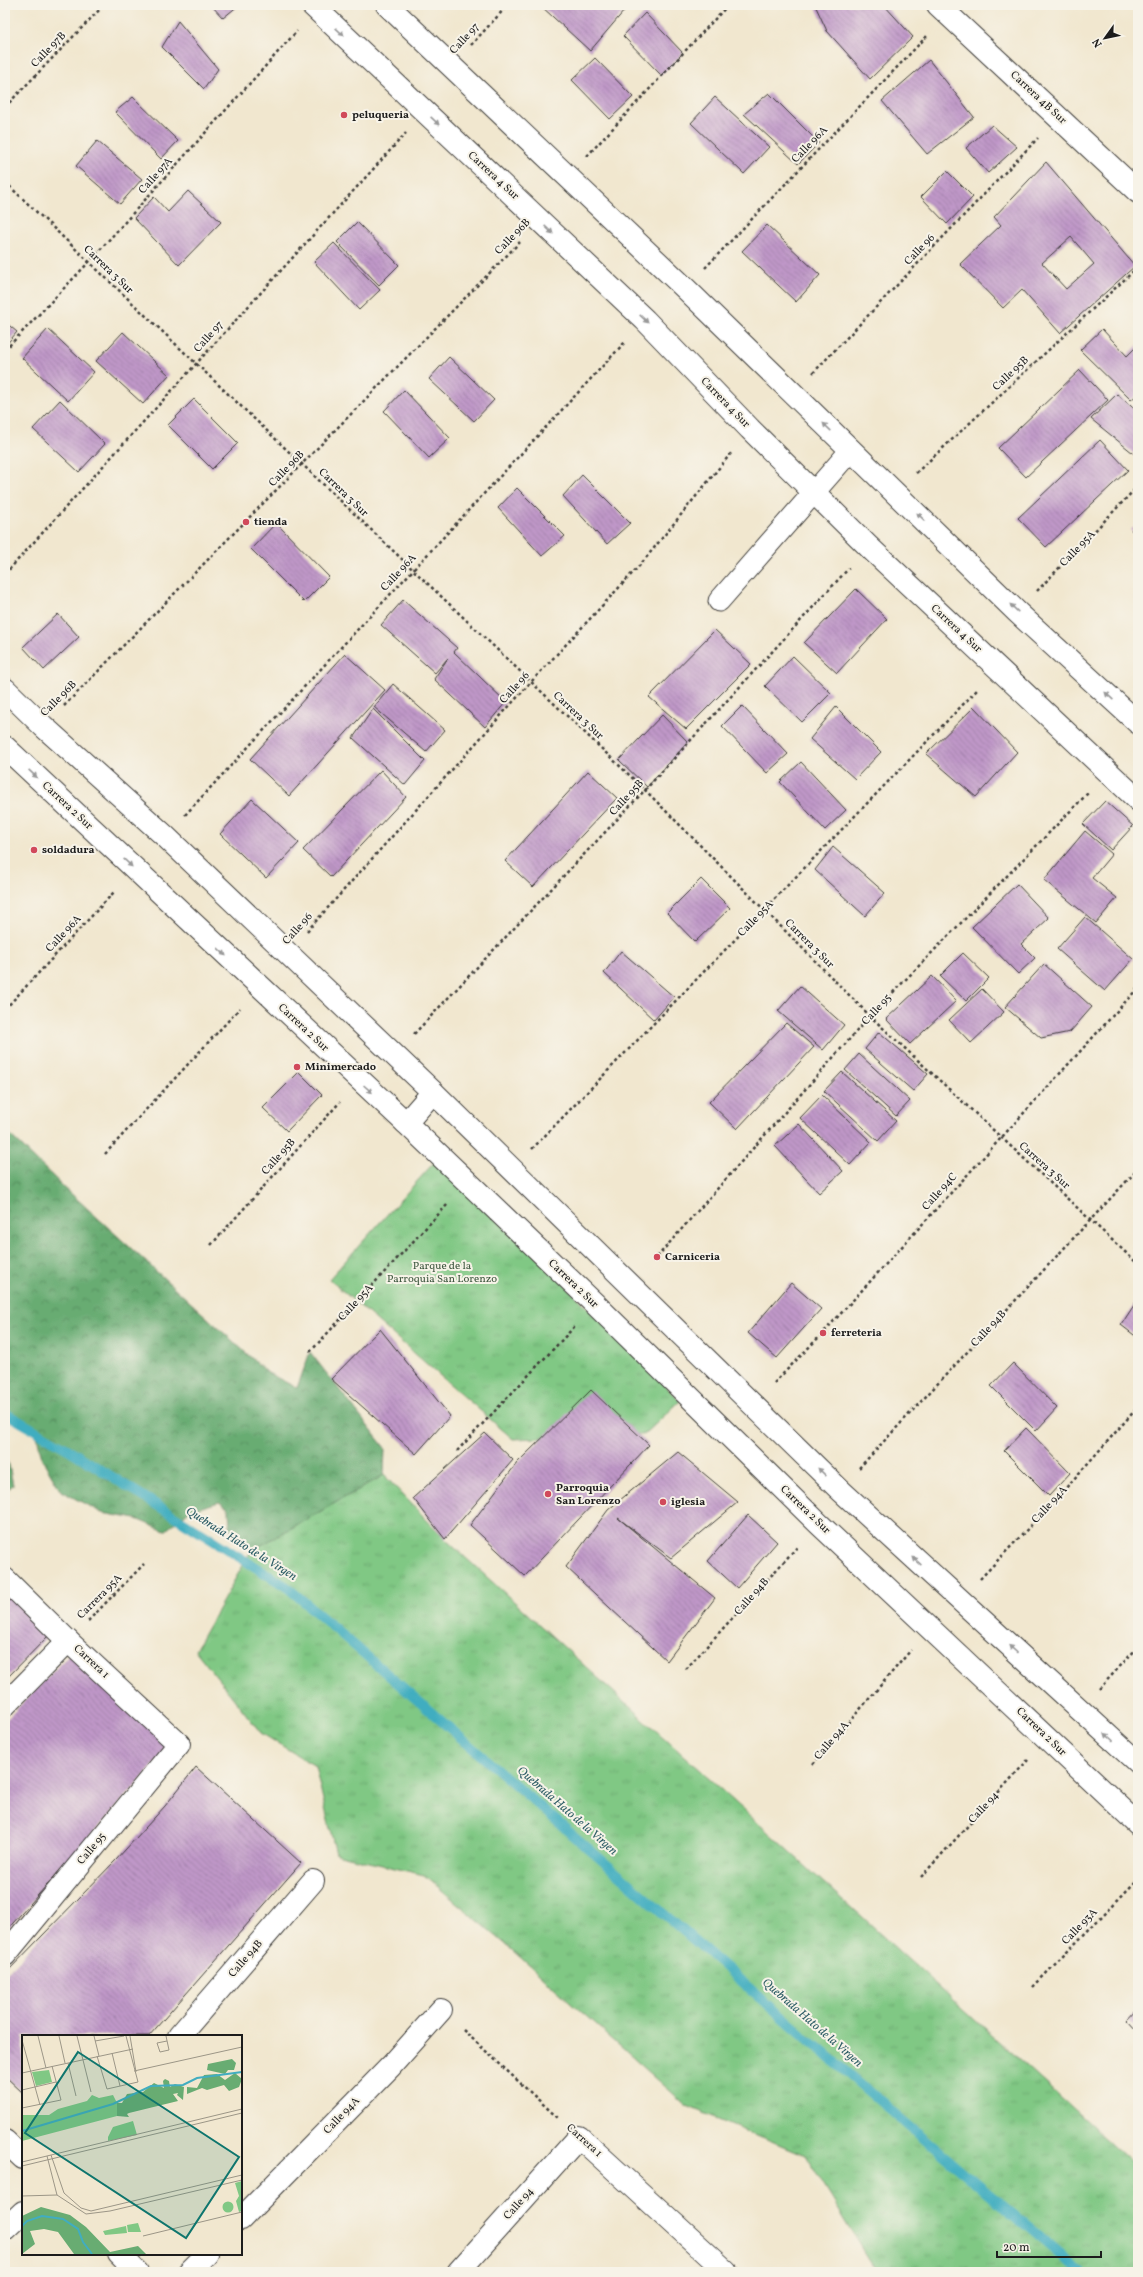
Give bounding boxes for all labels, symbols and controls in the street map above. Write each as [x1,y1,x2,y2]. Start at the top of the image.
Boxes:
north arrow [1085,18,1125,58]
street label: Calle 97 [447,20,483,58]
one-way arrow [335,27,345,37]
street label: Calle 97B [28,29,70,71]
text: N [1089,35,1106,50]
street label: Carrera 4B Sur [1007,68,1070,128]
place label: peluqueria [352,108,409,123]
marker: peluqueria [339,110,349,120]
one-way arrow [430,116,439,125]
street label: Calle 96A [789,123,832,167]
street label: Carrera 4 Sur [464,148,522,204]
street label: Calle 97A [136,154,177,197]
street label: Calle 96B [492,215,534,258]
one-way arrow [544,225,554,234]
street label: Calle 96 [901,231,939,269]
street label: Carrera 3 Sur [80,242,137,298]
one-way arrow [639,314,649,324]
street label: Calle 97 [191,318,227,356]
street label: Calle 95B [990,353,1032,395]
street label: Carrera 4 Sur [697,374,753,432]
one-way arrow [822,422,832,432]
street label: Calle 96B [266,447,308,490]
street label: Carrera 3 Sur [315,465,372,521]
one-way arrow [916,512,926,522]
place label: tienda [254,515,287,530]
marker: tienda [241,517,251,527]
street label: Calle 95A [1057,527,1099,571]
street label: Calle 96A [378,551,420,595]
street label: Carrera 4 Sur [927,601,985,657]
one-way arrow [1009,603,1019,613]
street label: Calle 96 [497,668,534,707]
street label: Calle 96B [38,678,80,720]
street label: Carrera 3 Sur [549,689,607,744]
one-way arrow [1104,691,1114,701]
one-way arrow [28,769,38,779]
street label: Calle 95B [606,777,648,819]
street label: Carrera 2 Sur [38,779,96,834]
place label: soldadura [42,843,94,858]
marker: soldadura [29,845,39,855]
one-way arrow [123,858,133,868]
street label: Calle 95A [735,897,777,941]
street label: Calle 96 [280,909,317,948]
street label: Calle 96A [43,912,85,956]
street label: Carrera 3 Sur [781,916,837,972]
one-way arrow [217,947,227,957]
street label: Calle 95 [859,991,895,1029]
street label: Carrera 2 Sur [274,1001,332,1056]
place label: Minimercado [305,1060,376,1075]
marker: Minimercado [292,1062,302,1072]
one-way arrow [363,1085,373,1094]
street label: Calle 95B [259,1135,300,1179]
street label: Carrera 3 Sur [1015,1139,1073,1193]
street label: Calle 94C [919,1170,961,1214]
place label: Carniceria [665,1250,720,1265]
marker: Carniceria [652,1252,662,1262]
street label: Carrera 2 Sur [545,1256,602,1312]
park label: Parque de la Parroquia San Lorenzo [387,1259,497,1287]
street label: Calle 95A [335,1281,377,1325]
street label: Calle 94B [968,1307,1010,1351]
place label: ferreteria [831,1326,882,1341]
marker: ferreteria [818,1328,828,1338]
one-way arrow [817,1468,827,1477]
place label: Parroquia San Lorenzo [556,1481,620,1509]
street label: Carrera 2 Sur [777,1482,834,1538]
street label: Calle 94A [1029,1483,1071,1527]
marker: Parroquia San Lorenzo [543,1489,553,1499]
place label: iglesia [671,1495,705,1510]
marker: iglesia [658,1497,668,1507]
water label: Quebrada Hato de la Virgen [183,1503,299,1585]
one-way arrow [913,1557,922,1566]
street label: Carrera 95A [74,1571,126,1623]
street label: Calle 94B [731,1575,773,1619]
street label: Carrera 1 [70,1642,112,1682]
one-way arrow [1008,1644,1018,1654]
street label: Carrera 2 Sur [1013,1704,1070,1760]
street label: Calle 94A [811,1718,853,1763]
one-way arrow [1104,1732,1114,1741]
water label: Quebrada Hato de la Virgen [513,1763,621,1859]
street label: Calle 94 [965,1788,1003,1827]
street label: Calle 95 [74,1830,110,1868]
street label: Calle 93A [1059,1905,1101,1949]
street label: Calle 94B [225,1937,267,1981]
water label: Quebrada Hato de la Virgen [758,1975,866,2071]
inset map [22,2035,242,2255]
street label: Calle 94A [320,2094,364,2138]
street label: Carrera 1 [563,2121,605,2161]
street label: Calle 94 [500,2184,538,2223]
scale bar [997,2233,1101,2259]
text: 20 m [1003,2240,1030,2256]

